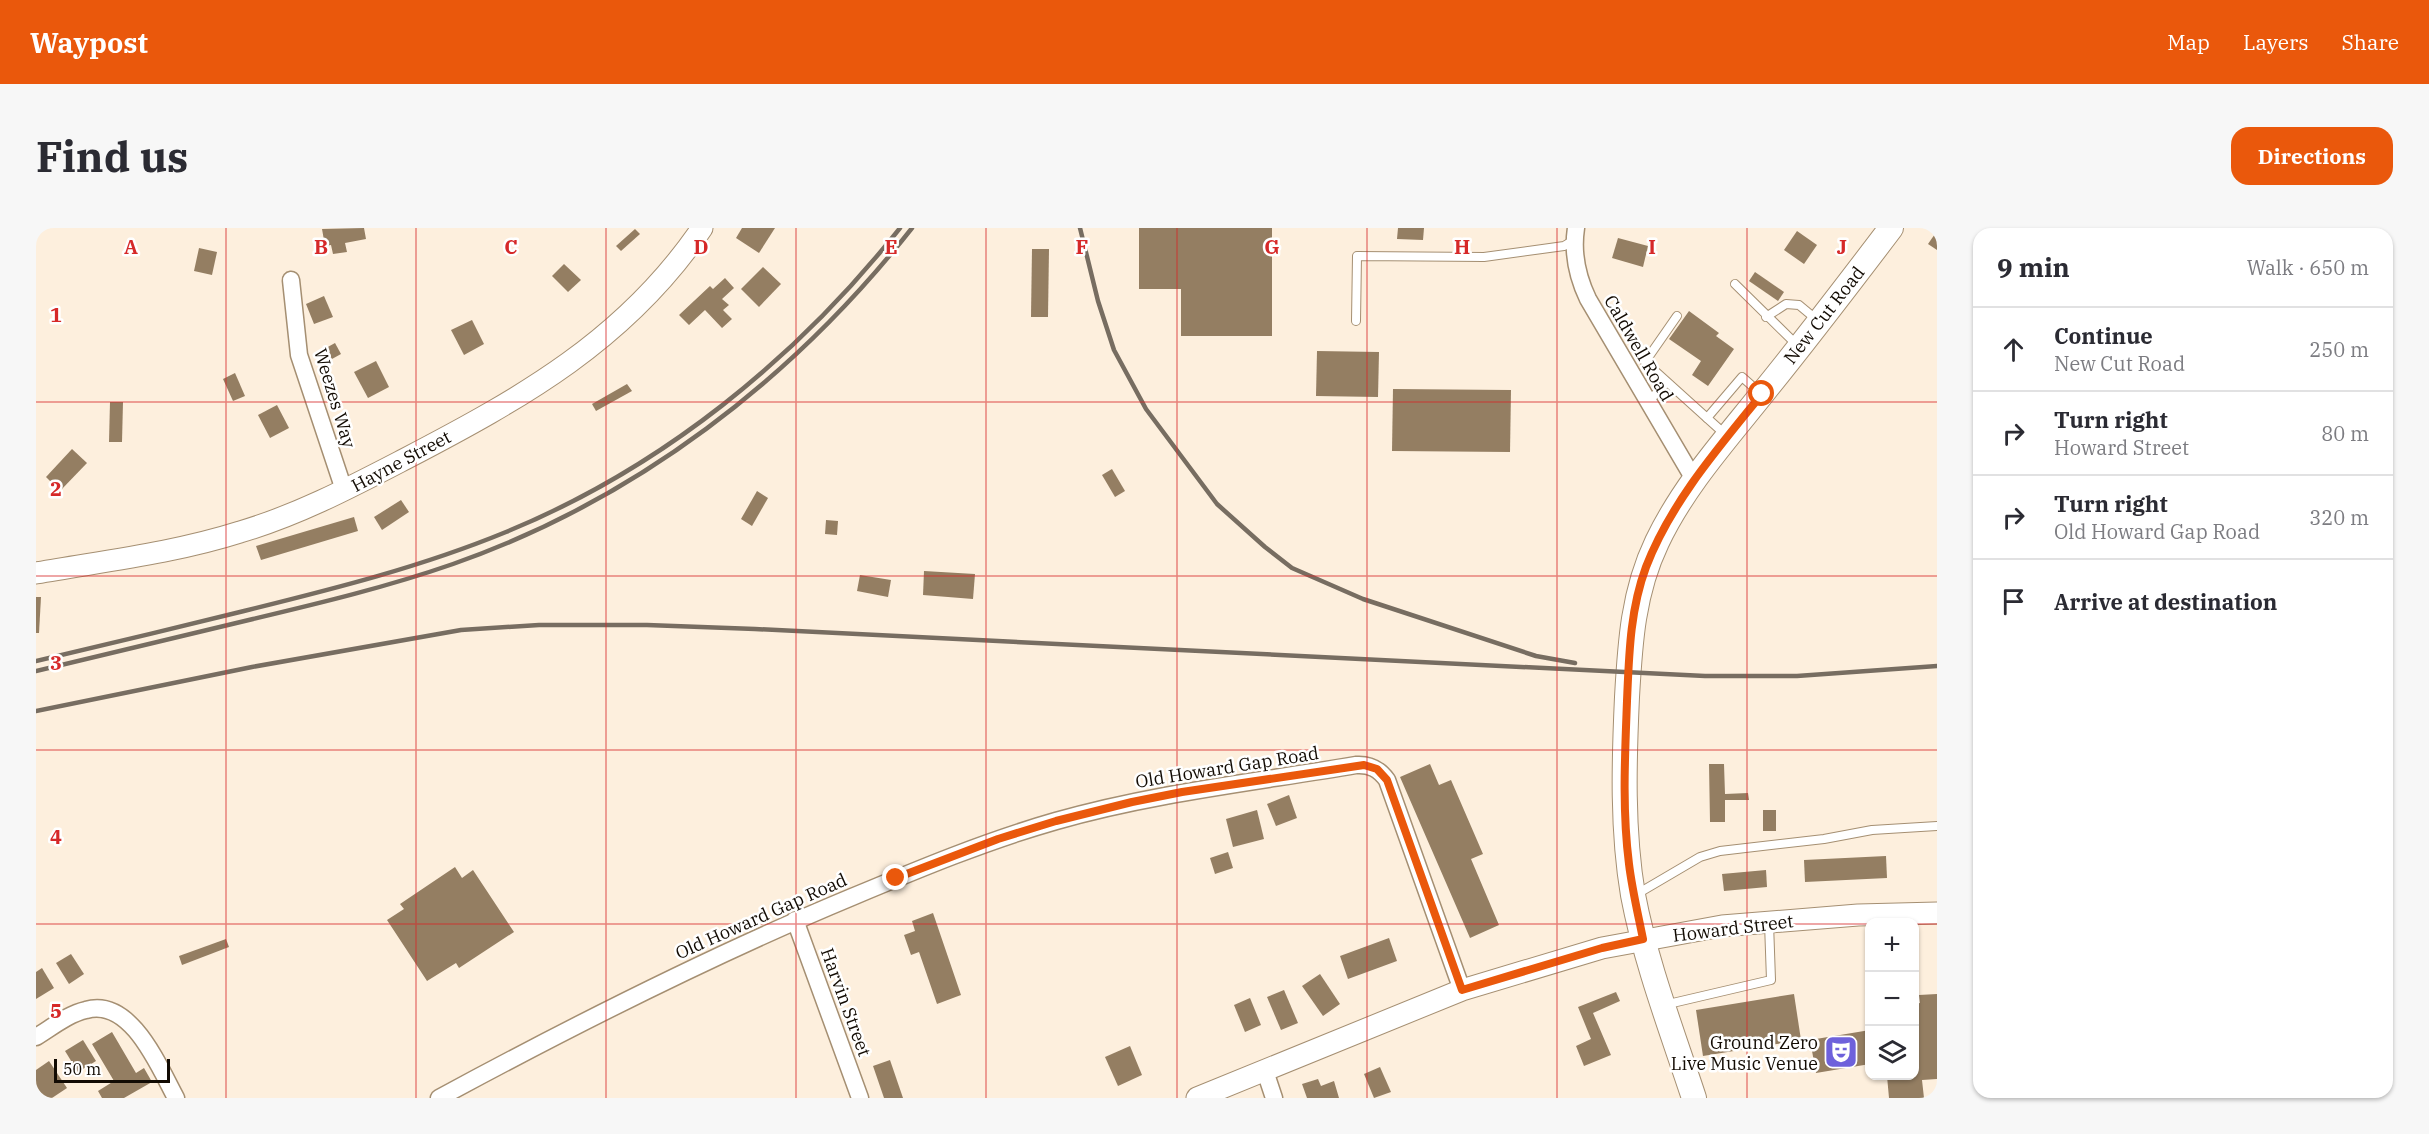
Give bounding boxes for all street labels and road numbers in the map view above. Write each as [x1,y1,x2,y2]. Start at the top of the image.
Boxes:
street label: New Cut Road [1779,261,1869,369]
street label: Caldwell Road [1599,291,1679,405]
street label: Weezes Way [309,345,361,451]
street label: Hayne Street [347,425,455,497]
street label: Old Howard Gap Road [1134,741,1320,793]
street label: Old Howard Gap Road [672,868,850,964]
street label: Howard Street [1671,909,1795,947]
street label: Harvin Street [816,944,876,1060]

